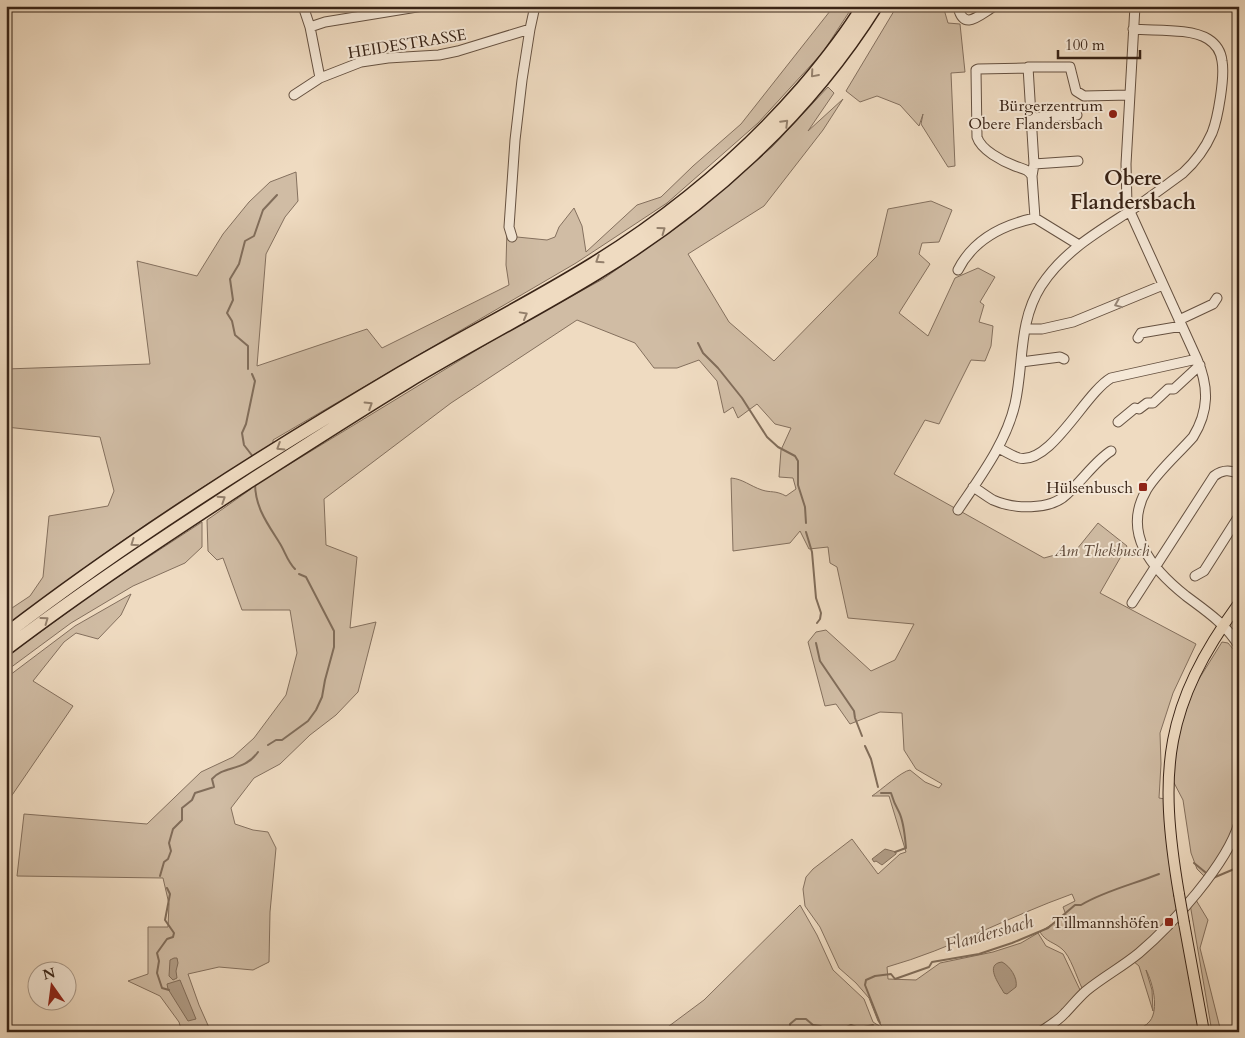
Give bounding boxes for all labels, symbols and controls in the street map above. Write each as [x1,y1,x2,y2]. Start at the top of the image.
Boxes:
street label: HEIDESTRASSE [346,24,468,64]
scale bar [1058,28,1140,60]
text: 100 m [1065,35,1105,55]
one-way arrow [810,68,819,77]
place label: Bürgerzentrum Obere Flandersbach [968,95,1103,135]
marker: Bürgerzentrum Obere Flandersbach [1107,108,1119,120]
one-way arrow [779,120,788,129]
district label: Obere Flandersbach [1070,164,1196,217]
one-way arrow [657,227,666,236]
one-way arrow [596,253,605,263]
one-way arrow [1115,298,1123,308]
one-way arrow [519,311,528,321]
one-way arrow [363,402,372,412]
one-way arrow [276,441,286,450]
place label: Hülsenbusch [1046,477,1133,499]
marker: Hülsenbusch [1137,481,1149,493]
one-way arrow [216,496,225,505]
one-way arrow [131,537,140,546]
park label: Am Thekbusch [1054,540,1150,562]
one-way arrow [39,617,49,626]
water label: Flandersbach [942,909,1036,958]
place label: Tillmannshöfen [1052,912,1159,934]
marker: Tillmannshöfen [1163,916,1175,928]
north arrow [28,960,78,1010]
text: N [41,963,57,985]

